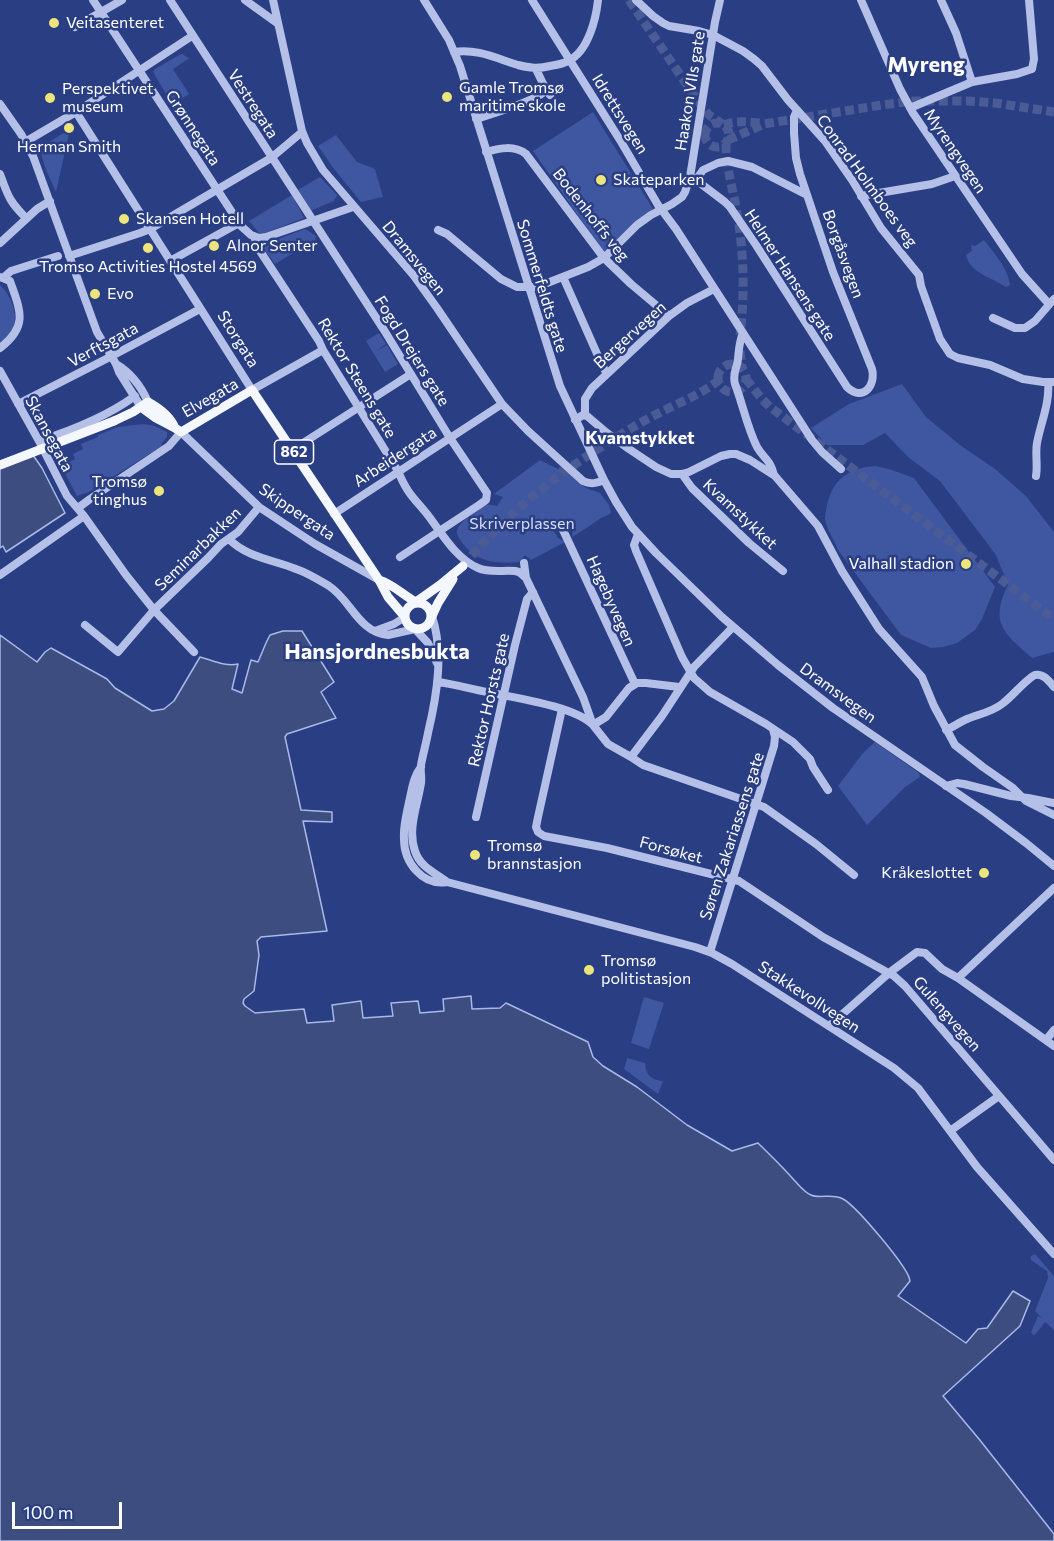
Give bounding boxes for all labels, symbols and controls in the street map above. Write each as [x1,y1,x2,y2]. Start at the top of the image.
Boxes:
place label: Veitasenteret [66,13,164,33]
marker: Veitasenteret [47,16,61,30]
street label: Haakon VIIs gate [671,30,709,152]
district label: Myreng [887,52,965,78]
street label: Vestregata [224,66,282,142]
street label: Idrettsvegen [588,70,652,158]
place label: Gamle Tromsø maritime skole [459,78,566,116]
place label: Perspektivet museum [62,79,154,117]
street label: Grønnegata [162,87,224,169]
marker: Gamle Tromsø maritime skole [440,90,454,104]
marker: Perspektivet museum [43,91,57,105]
street label: Myrengvegen [920,105,990,197]
street label: Conrad Holmboes veg [813,111,921,251]
marker: Herman Smith [62,121,76,135]
place label: Herman Smith [17,137,121,157]
street label: Bodenhoffs veg [549,165,633,265]
place label: Skateparken [613,170,704,190]
marker: Skateparken [594,173,608,187]
street label: Helmer Hansens gate [740,206,840,344]
street label: Borgåsvegen [818,207,868,301]
place label: Skansen Hotell [136,209,244,229]
marker: Skansen Hotell [117,212,131,226]
street label: Dramsvegen [378,217,450,299]
street label: Sommerfeldts gate [513,217,571,355]
place label: Alnor Senter [226,236,318,256]
marker: Alnor Senter [207,239,221,253]
marker: Tromso Activities Hostel 4569 [141,241,155,255]
place label: Tromso Activities Hostel 4569 [39,257,257,277]
place label: Evo [107,284,134,304]
marker: Evo [88,287,102,301]
street label: Fogd Drejers gate [370,292,454,410]
street label: Bergervegen [590,297,670,373]
street label: Storgata [213,307,263,371]
street label: Rektor Steens gate [314,314,400,442]
street label: Verftsgata [65,319,141,371]
street label: Elvegata [178,374,242,422]
street label: Skansegata [21,393,77,475]
street label: Arbeidergata [350,423,440,491]
district label: Kvamstykket [585,427,695,449]
road number: 862 [274,440,314,464]
place label: Tromsø tinghus [92,472,147,510]
street label: Kvamstykket [699,475,781,553]
street label: Skippergata [255,479,339,545]
marker: Tromsø tinghus [152,484,166,498]
street label: Seminarbakken [151,503,245,595]
park label: Skriverplassen [469,514,575,534]
street label: Hagebyvegen [582,553,640,649]
place label: Valhall stadion [848,554,954,574]
marker: Valhall stadion [959,557,973,571]
street label: Rektor Horsts gate [464,631,514,769]
district label: Hansjordnesbukta [284,639,470,665]
street label: Dramsvegen [796,659,880,727]
street label: Søren Zakariassens gate [696,750,768,922]
street label: Forsøket [637,832,705,868]
place label: Tromsø brannstasjon [487,836,582,874]
marker: Tromsø brannstasjon [468,848,482,862]
place label: Kråkeslottet [881,863,972,883]
marker: Kråkeslottet [977,866,991,880]
place label: Tromsø politistasjon [601,951,691,989]
street label: Stakkevollvegen [755,957,863,1037]
marker: Tromsø politistasjon [582,963,596,977]
street label: Gulengvegen [909,972,985,1056]
scale bar [15,1490,124,1528]
text: 100 m [23,1501,73,1523]

